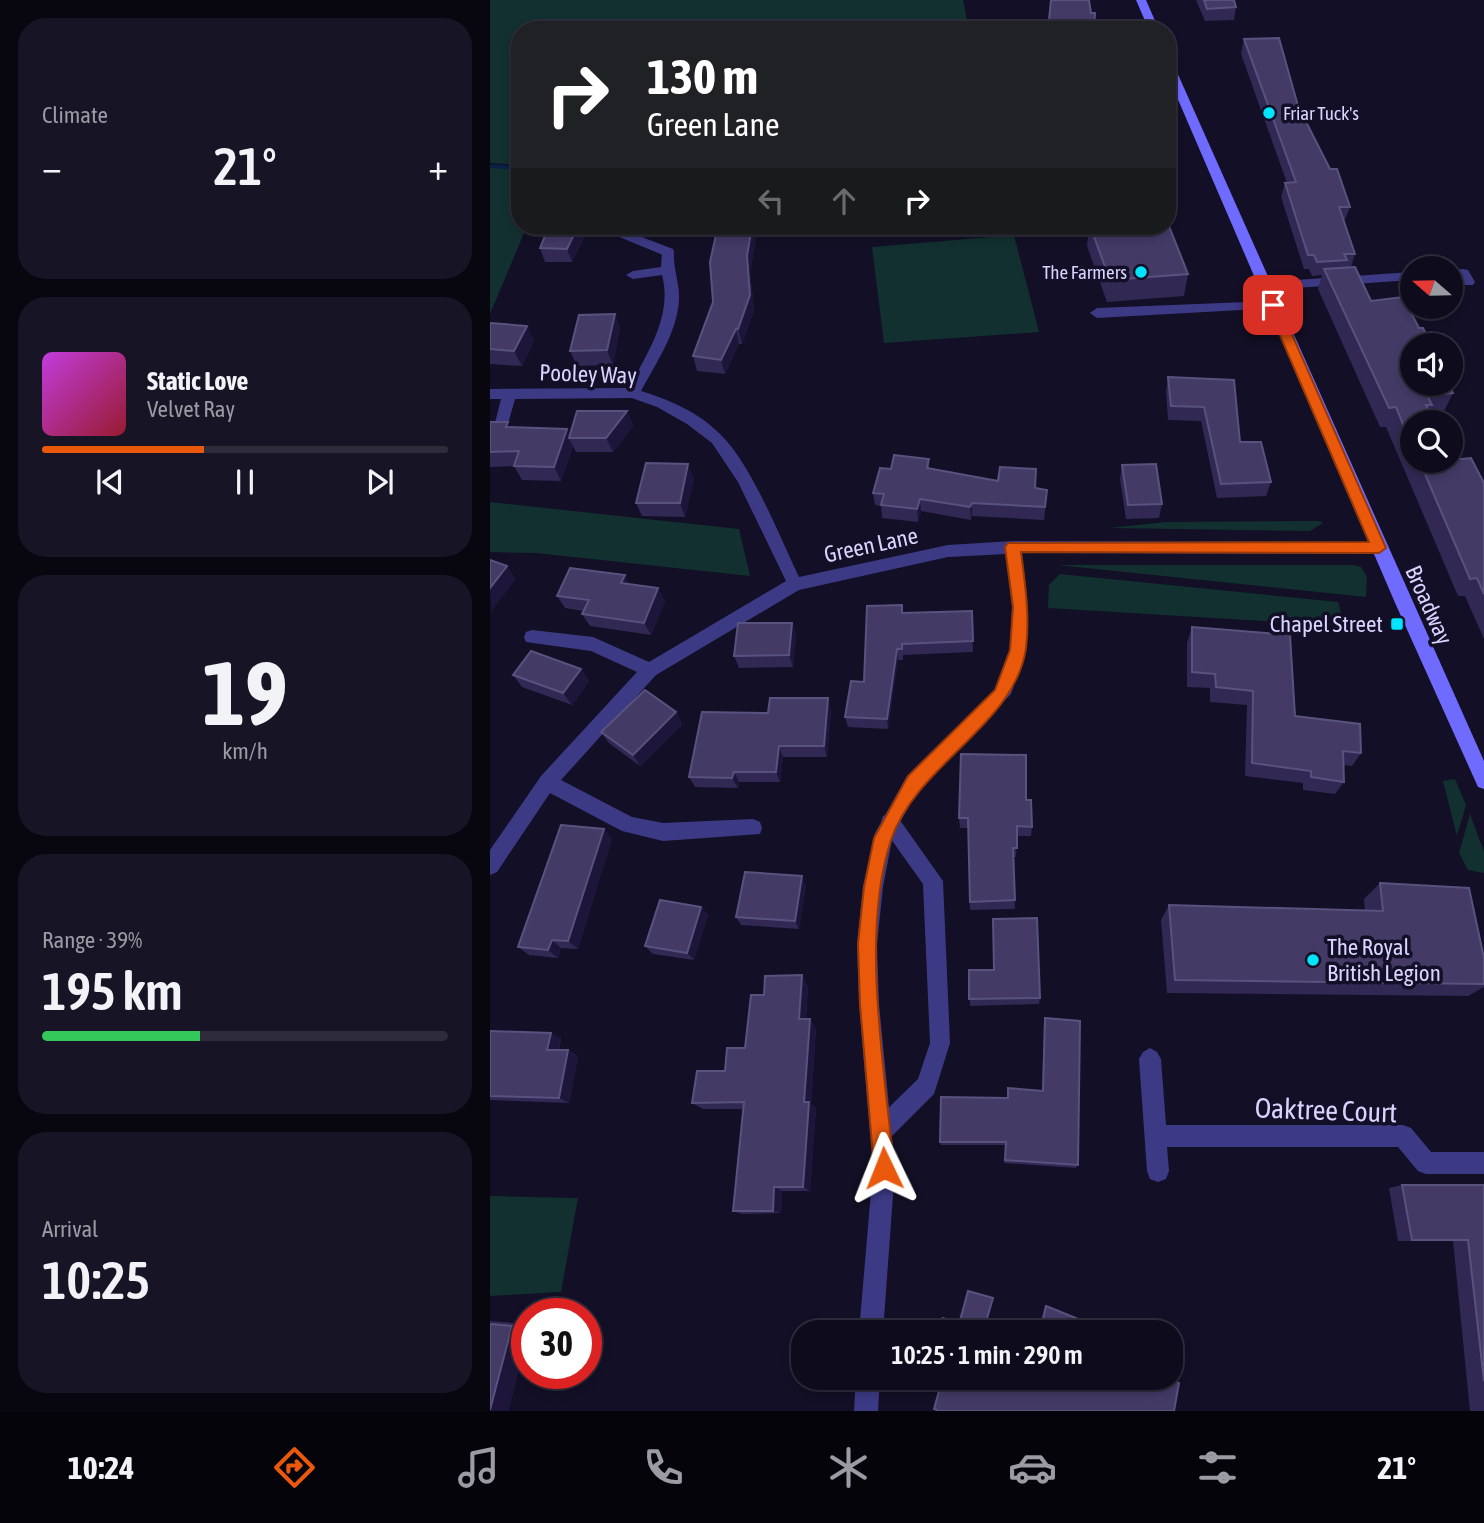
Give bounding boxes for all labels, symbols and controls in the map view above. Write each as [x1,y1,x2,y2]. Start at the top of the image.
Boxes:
text: 130 m [647,48,758,104]
icon: right [532,49,623,140]
text: Climate [42,102,108,128]
place label: Friar Tuck's [1283,102,1359,124]
marker: Friar Tuck's [1261,105,1277,121]
text: Green Lane [647,106,780,143]
text: 21° [213,136,277,196]
text: − [42,145,62,188]
text: + [428,145,448,188]
icon: left [752,182,790,220]
icon: ahead [825,182,863,220]
icon: right [898,182,936,220]
north arrow [1400,256,1463,318]
map controls [1400,256,1463,473]
place label: The Farmers [1042,261,1127,283]
marker: The Farmers [1133,264,1149,280]
pin [1243,275,1303,335]
icon: arrive [1254,286,1292,324]
button: sound [1400,333,1463,396]
street label: Pooley Way [539,359,637,389]
text: Static Love [147,366,248,396]
text: Velvet Ray [147,396,235,422]
button: search [1400,410,1463,473]
icon: previous [91,463,129,501]
icon: pause [226,463,264,501]
icon: next [361,463,399,501]
street label: Green Lane [822,522,920,568]
street label: Broadway [1400,561,1458,649]
place label: Chapel Street [1270,611,1383,637]
marker: Chapel Street [1389,616,1405,632]
text: 19 [202,640,288,744]
text: km/h [222,738,268,764]
text: Range · 39% [42,927,142,953]
place label: The Royal British Legion [1327,934,1441,986]
marker: The Royal British Legion [1305,952,1321,968]
text: 195 km [42,961,183,1021]
street label: Oaktree Court [1254,1092,1398,1128]
position arrow [847,1131,921,1205]
text: Arrival [42,1216,98,1242]
text: 10:25 [42,1250,150,1310]
speed limit sign: 30 [511,1298,602,1389]
text: 10:25 · 1 min · 290 m [891,1340,1083,1370]
icon: directions [270,1443,319,1492]
icon: music [454,1443,503,1492]
icon: phone [639,1443,688,1492]
icon: climate [824,1443,873,1492]
icon: car [1008,1443,1057,1492]
icon: filters [1193,1443,1242,1492]
text: 10:24 [68,1449,134,1486]
text: 21° [1377,1449,1416,1486]

